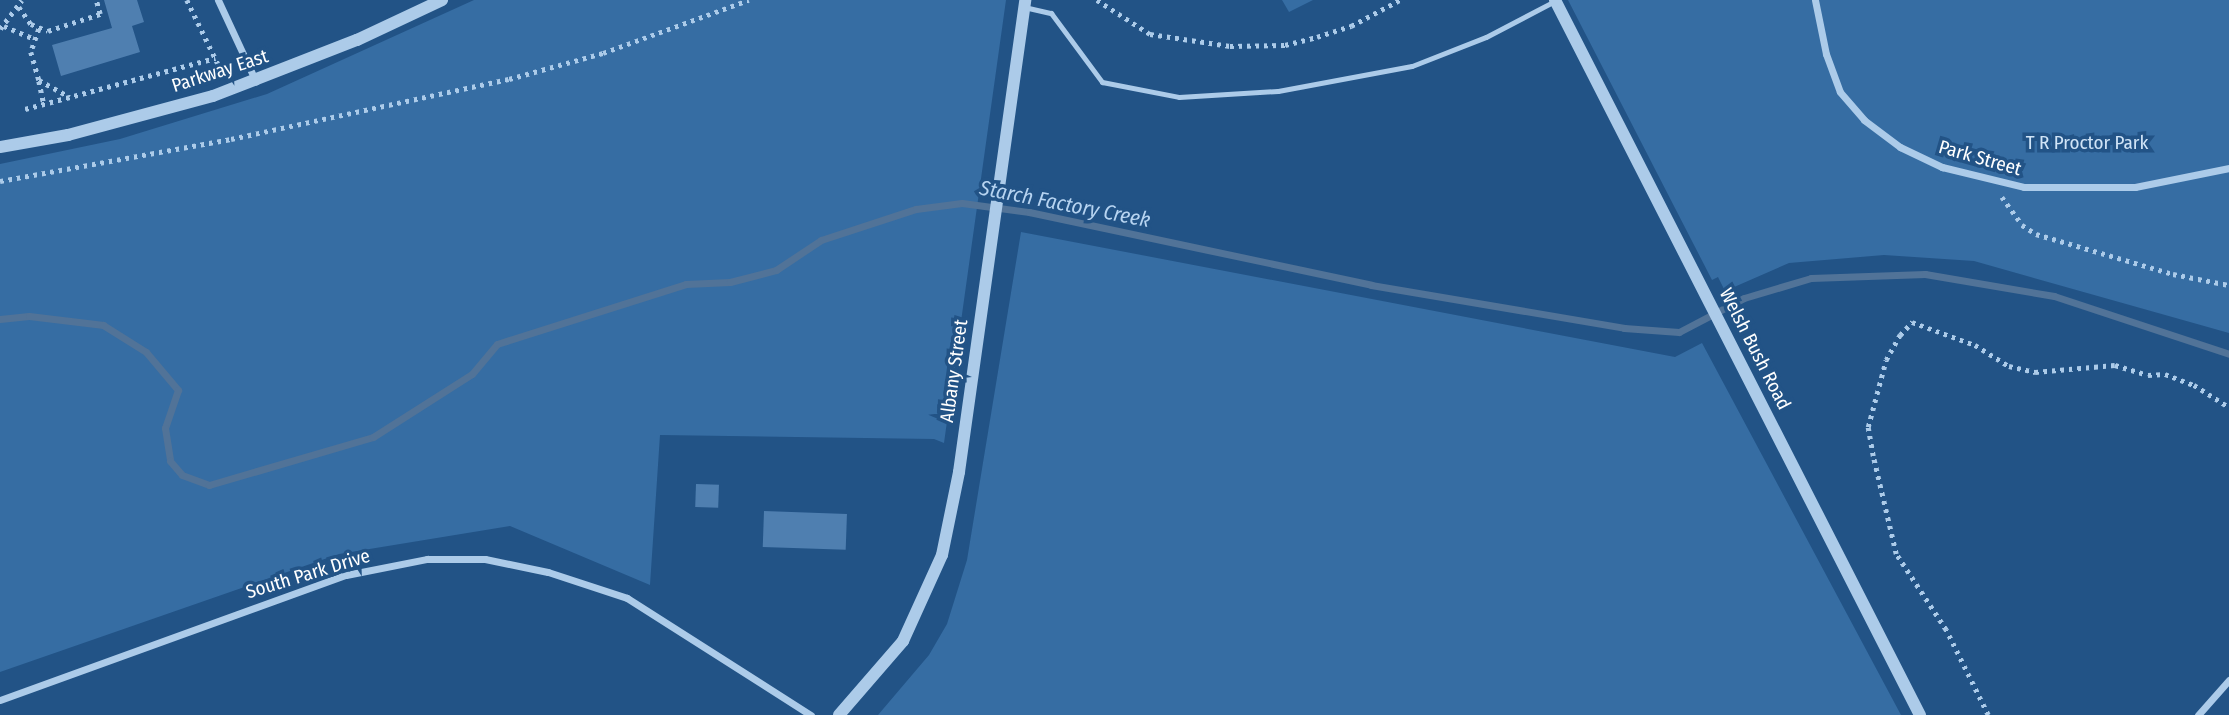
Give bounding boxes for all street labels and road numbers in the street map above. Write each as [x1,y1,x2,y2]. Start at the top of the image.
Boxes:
street label: Parkway East [169,45,271,97]
street label: Park Street [1936,135,2024,181]
street label: Welsh Bush Road [1715,284,1795,414]
street label: Albany Street [935,318,973,424]
street label: South Park Drive [243,544,373,604]

